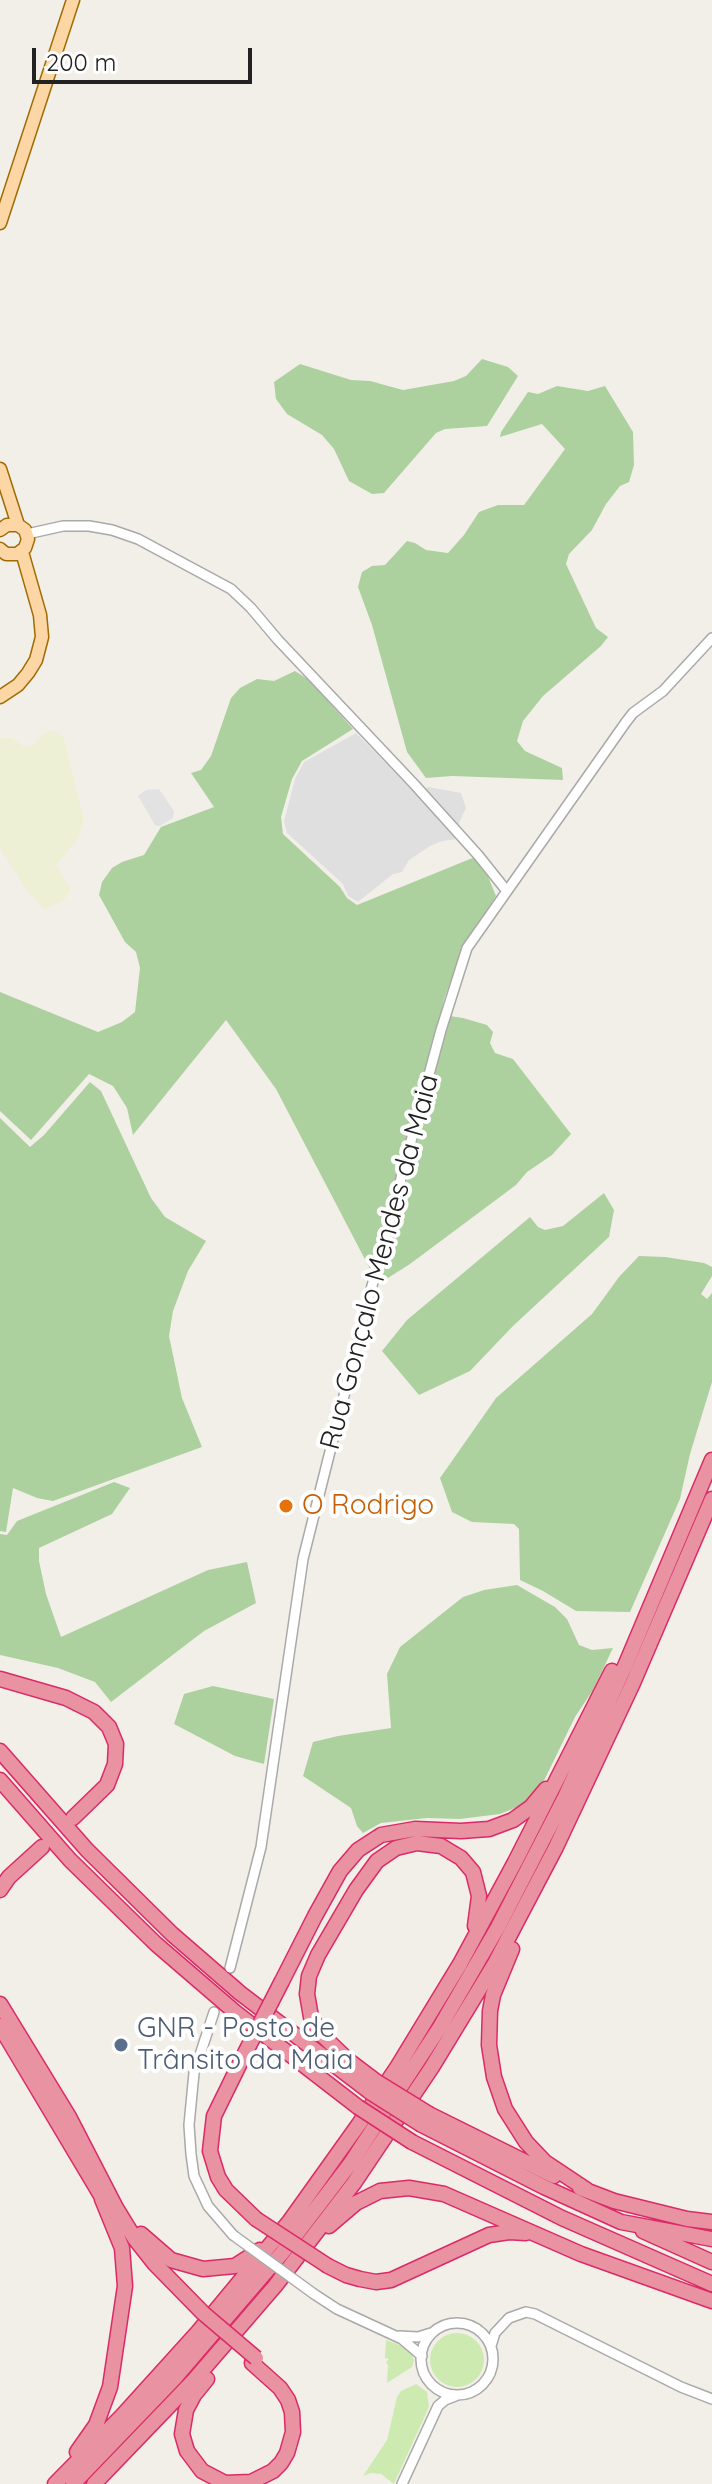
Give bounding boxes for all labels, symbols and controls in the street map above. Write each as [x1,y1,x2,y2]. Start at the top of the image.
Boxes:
scale bar [36,32,256,82]
text: 200 m [46,47,116,77]
street label: Rua Gonçalo Mendes da Maia [314,1071,446,1453]
place label: O Rodrigo [302,1489,434,1523]
marker: O Rodrigo [277,1497,295,1515]
place label: GNR - Posto de Trânsito da Maia [137,2012,354,2078]
marker: GNR - Posto de Trânsito da Maia [112,2036,130,2054]

